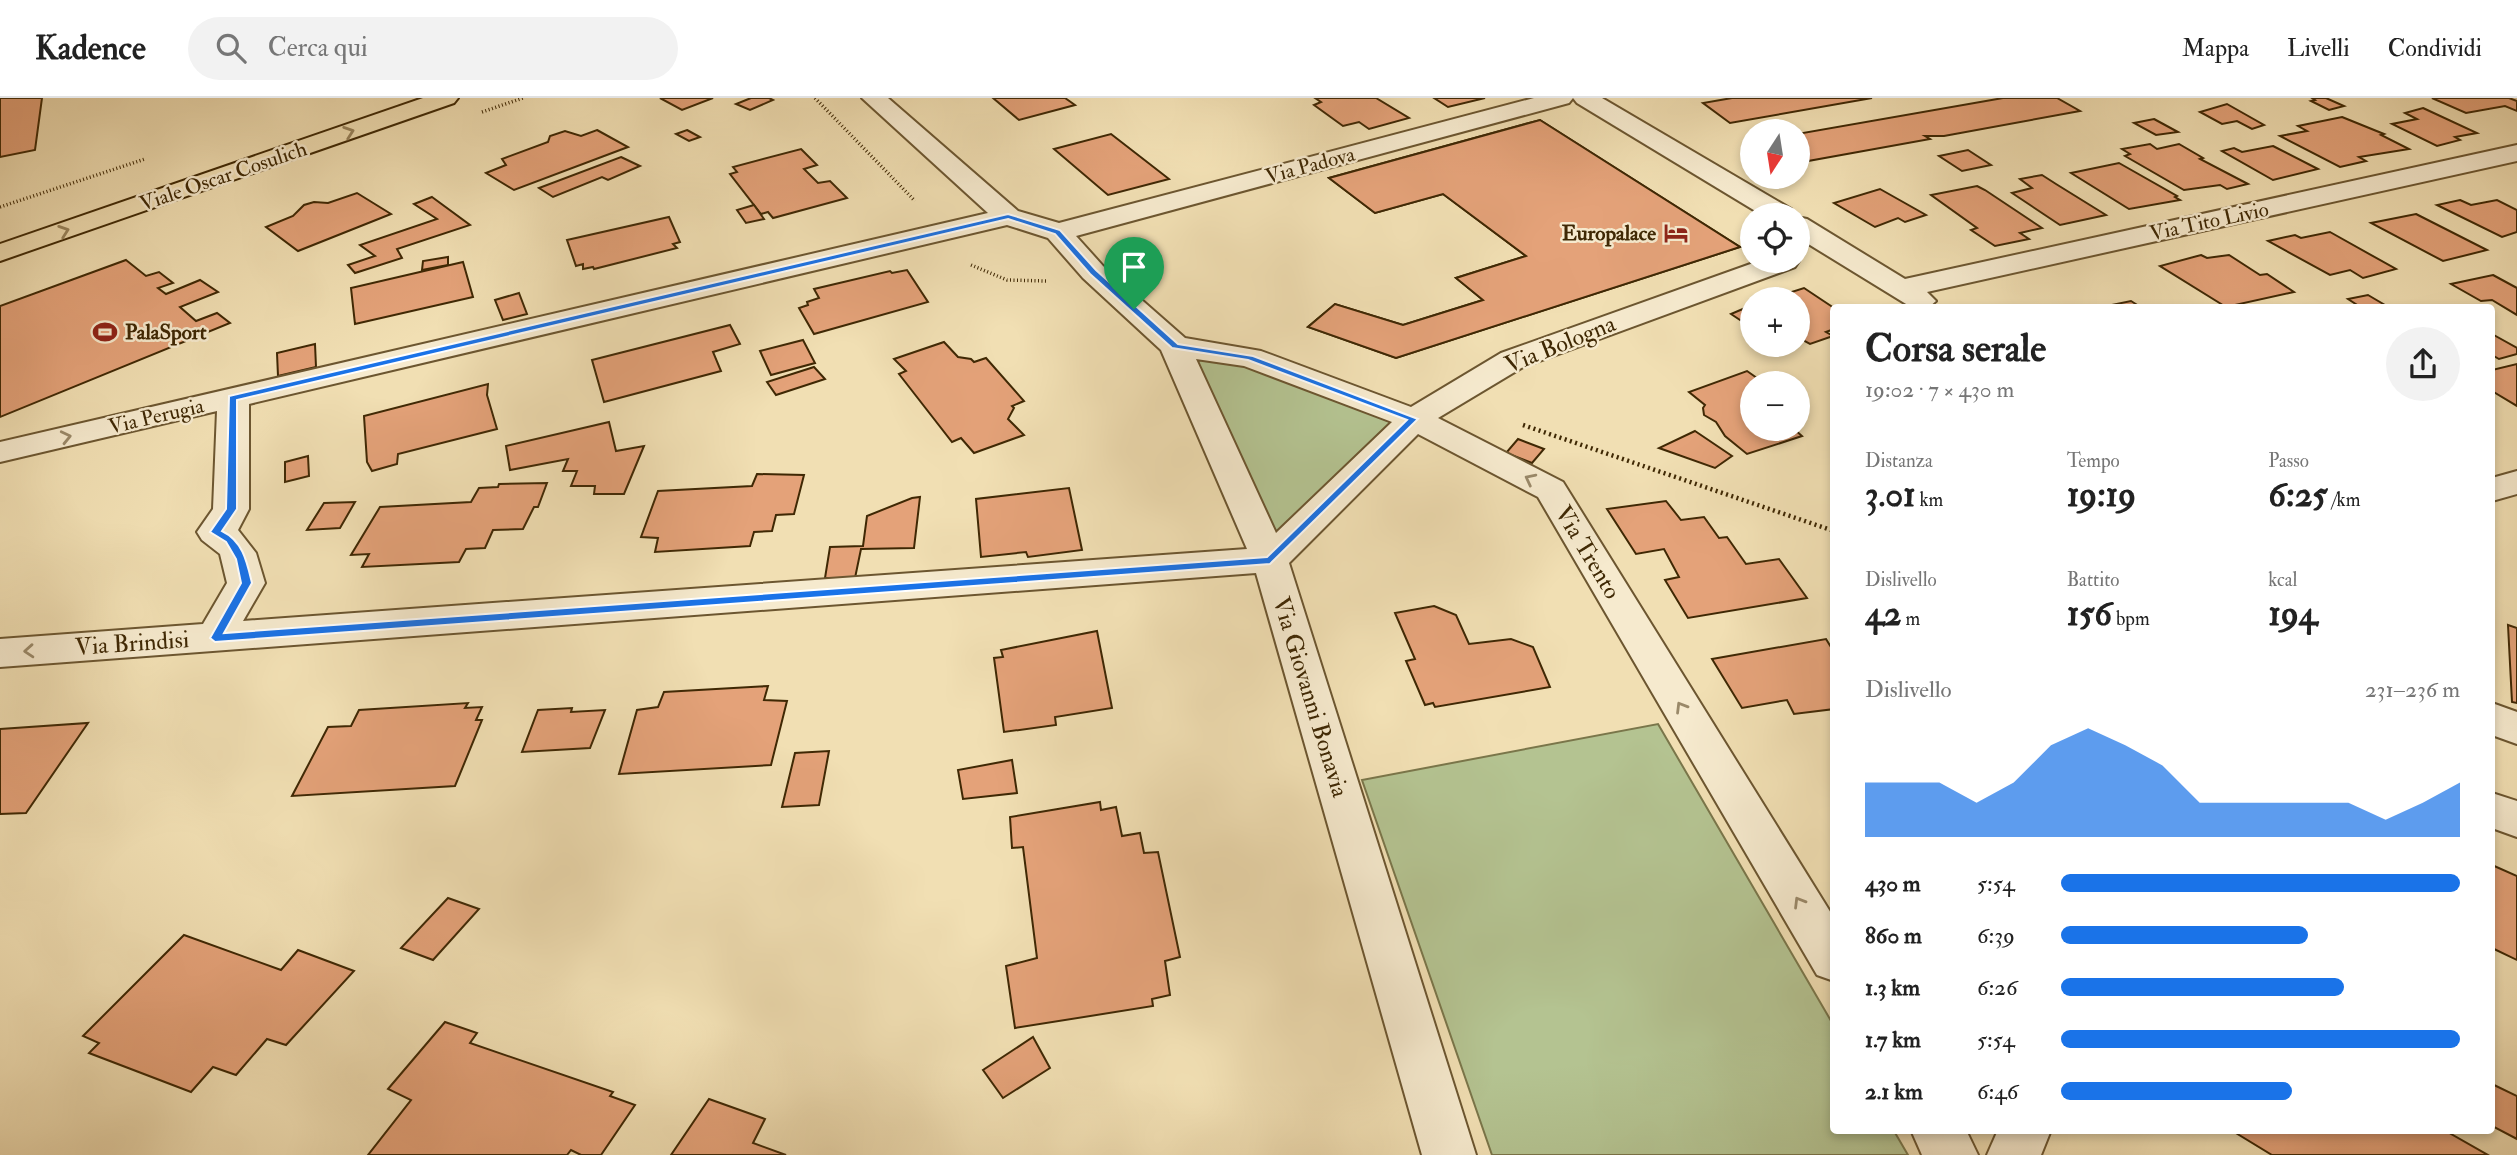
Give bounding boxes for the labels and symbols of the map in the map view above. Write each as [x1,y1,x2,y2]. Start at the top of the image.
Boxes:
north arrow [1740,119,1810,189]
one-way arrow [342,126,354,140]
street label: Viale Oscar Cosulich [136,135,310,218]
street label: Via Padova [1262,140,1358,190]
street label: Via Tito Livio [2147,196,2271,247]
hotel icon: Europalace [1662,219,1690,247]
place label: Europalace [1562,220,1656,247]
one-way arrow [58,225,70,239]
pin [1104,237,1164,309]
street label: Via Bologna [1500,308,1621,381]
sports icon: PalaSport [91,318,119,346]
place label: PalaSport [125,319,207,346]
street label: Via Perugia [106,392,207,441]
one-way arrow [60,430,72,445]
one-way arrow [1525,474,1537,487]
street label: Via Trento [1548,500,1628,605]
street label: Via Giovanni Bonavia [1265,593,1356,802]
street label: Via Brindisi [74,624,190,663]
one-way arrow [23,643,34,658]
one-way arrow [1677,701,1690,714]
one-way arrow [1794,896,1807,909]

